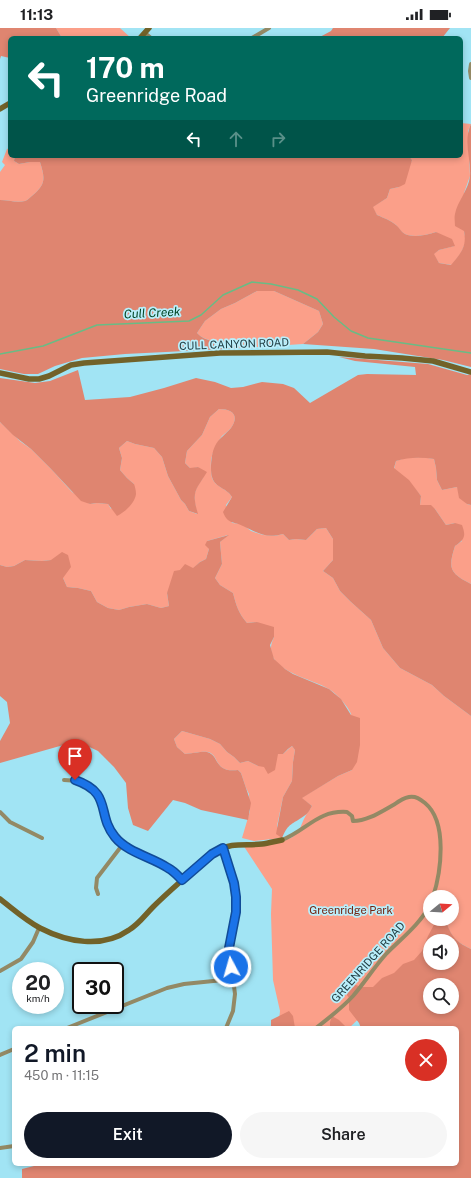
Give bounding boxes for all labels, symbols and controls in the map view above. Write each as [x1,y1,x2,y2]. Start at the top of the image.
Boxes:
text: 11:13 [20,6,53,23]
text: 170 m [86,51,165,84]
icon: left [20,52,72,104]
text: Greenridge Road [86,85,227,106]
icon: left [183,128,205,150]
icon: ahead [225,128,247,150]
icon: right [267,128,289,150]
water label: Cull Creek [123,305,181,321]
street label: CULL CANYON ROAD [179,336,290,352]
pin [58,739,92,780]
icon: arrive [64,745,86,767]
north arrow [423,890,459,926]
map controls [423,890,459,1014]
park label: Greenridge Park [309,904,393,916]
street label: GREENRIDGE ROAD [329,919,407,1005]
button: sound [423,934,459,970]
position arrow [210,946,252,988]
speed limit sign: 30 [72,962,124,1014]
text: 20 [25,971,51,995]
button: search [423,978,459,1014]
text: km/h [26,992,50,1004]
text: 2 min [24,1039,86,1067]
button: close [405,1039,447,1081]
text: 450 m · 11:15 [24,1068,99,1083]
button: Exit [24,1112,232,1158]
button: Share [240,1112,447,1158]

